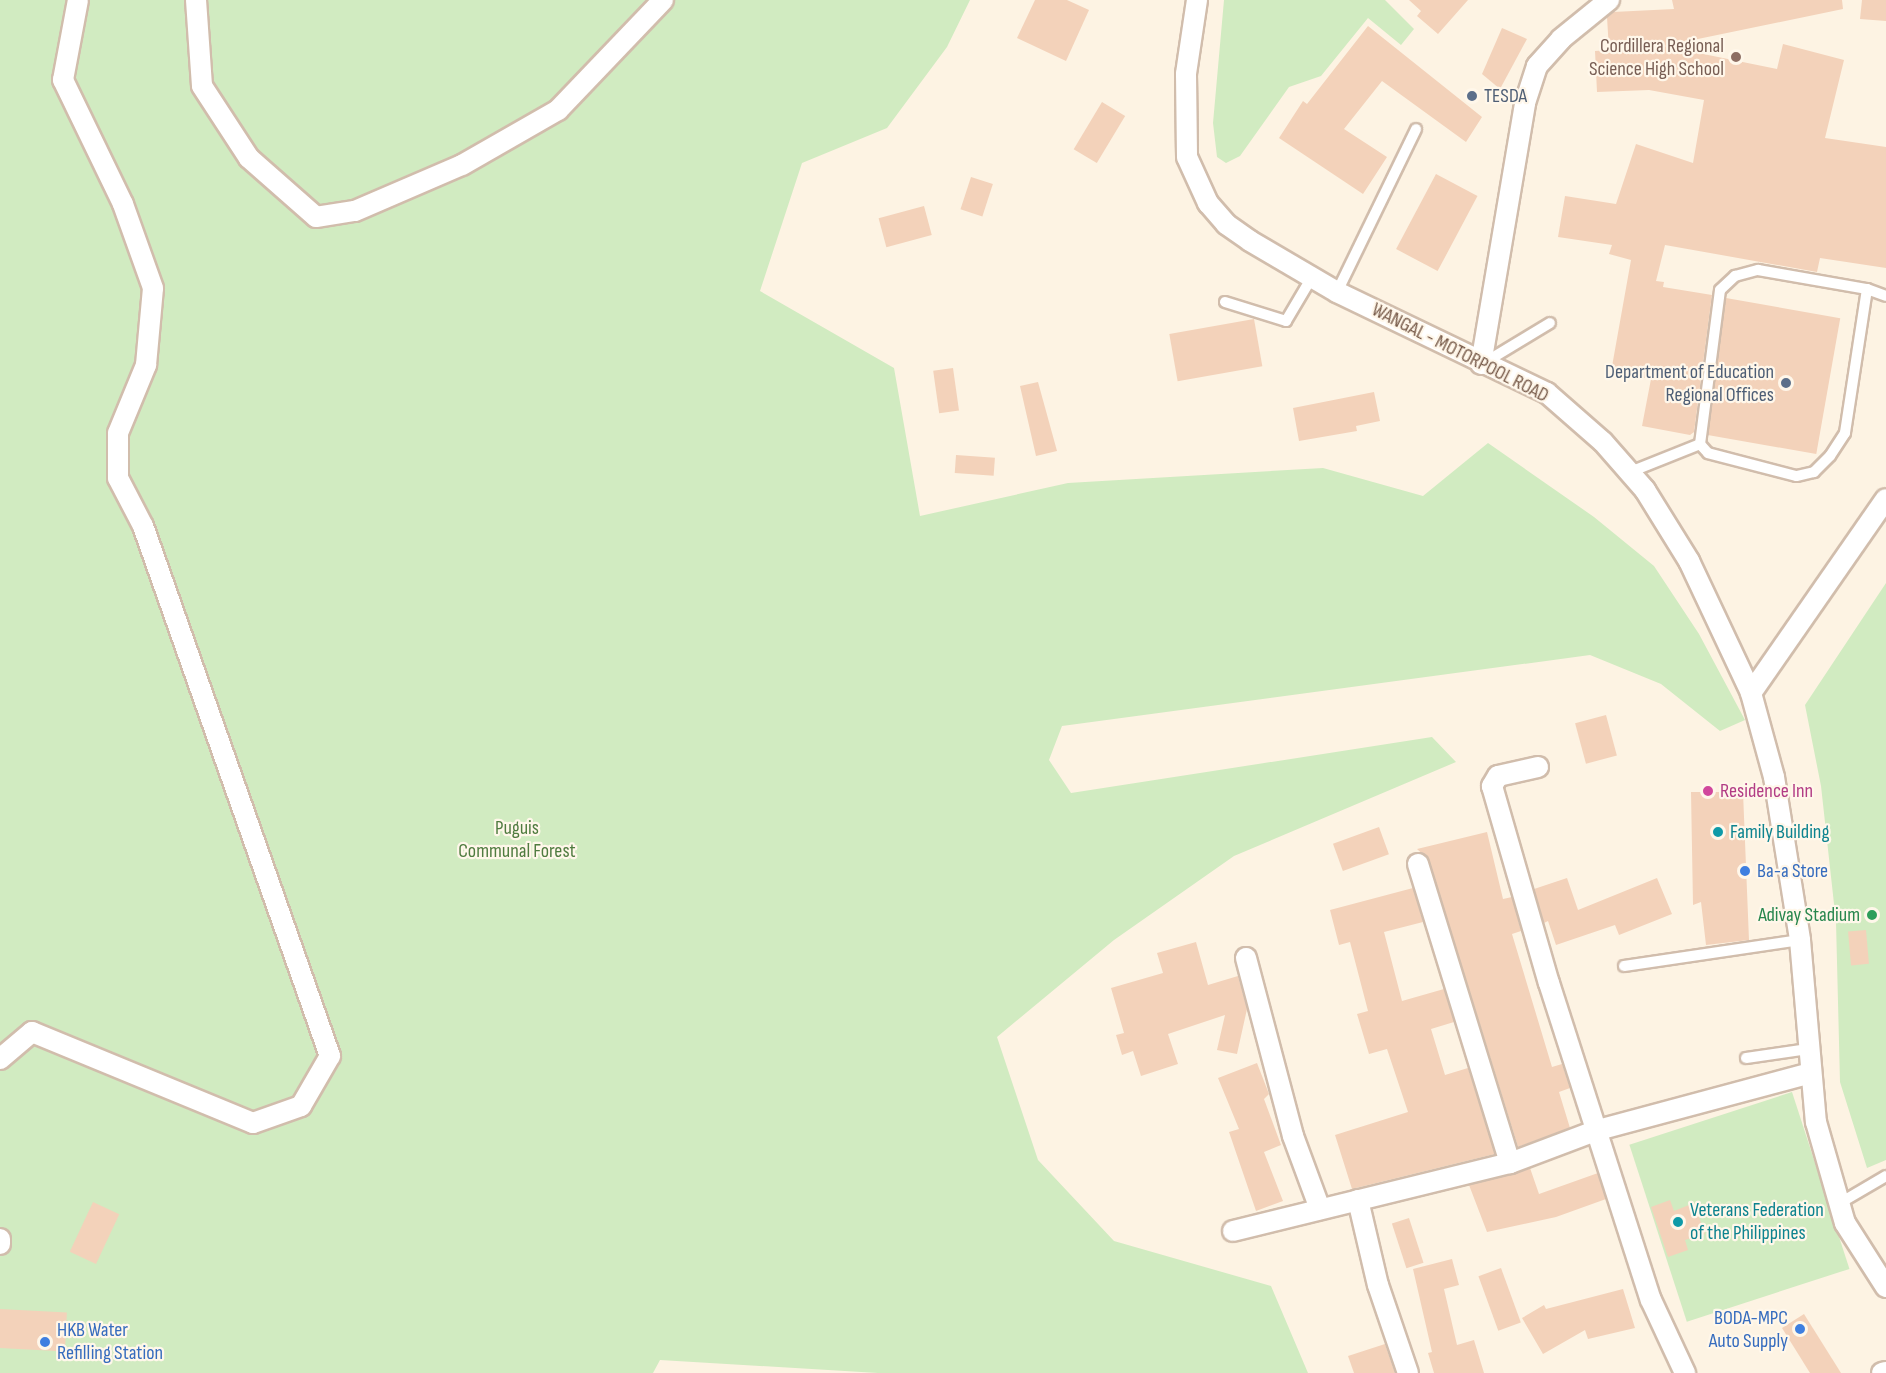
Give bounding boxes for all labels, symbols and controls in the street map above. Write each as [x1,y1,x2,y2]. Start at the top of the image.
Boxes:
place label: Cordillera Regional Science High School [1589,34,1724,81]
marker: Cordillera Regional Science High School [1729,50,1743,64]
place label: TESDA [1484,84,1527,108]
marker: TESDA [1465,89,1479,103]
street label: WANGAL - MOTORPOOL ROAD [1368,298,1552,408]
place label: Department of Education Regional Offices [1605,360,1774,407]
marker: Department of Education Regional Offices [1779,376,1793,390]
place label: Residence Inn [1720,779,1813,803]
marker: Residence Inn [1701,784,1715,798]
park label: Puguis Communal Forest [458,817,576,864]
place label: Family Building [1730,820,1829,844]
marker: Family Building [1711,825,1725,839]
place label: Ba-a Store [1757,859,1828,883]
marker: Ba-a Store [1738,864,1752,878]
place label: Adivay Stadium [1758,903,1860,927]
marker: Adivay Stadium [1865,908,1879,922]
place label: Veterans Federation of the Philippines [1690,1198,1824,1245]
marker: Veterans Federation of the Philippines [1671,1215,1685,1229]
place label: BODA-MPC Auto Supply [1709,1306,1788,1353]
place label: HKB Water Refilling Station [57,1318,163,1365]
marker: BODA-MPC Auto Supply [1793,1322,1807,1336]
marker: HKB Water Refilling Station [38,1335,52,1349]

